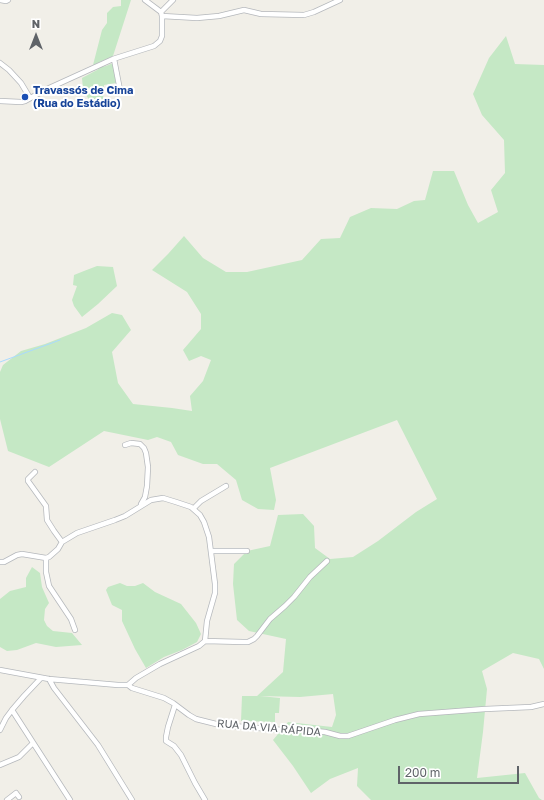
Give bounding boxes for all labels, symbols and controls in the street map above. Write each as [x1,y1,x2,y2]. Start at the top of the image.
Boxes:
north arrow [16,16,56,56]
text: N [32,17,40,30]
place label: Travassós de Cima (Rua do Estádio) [33,84,133,110]
marker: Travassós de Cima (Rua do Estádio) [20,92,30,102]
street label: RUA DA VIA RÁPIDA [217,717,321,739]
scale bar [400,758,521,784]
text: 200 m [405,765,440,780]

